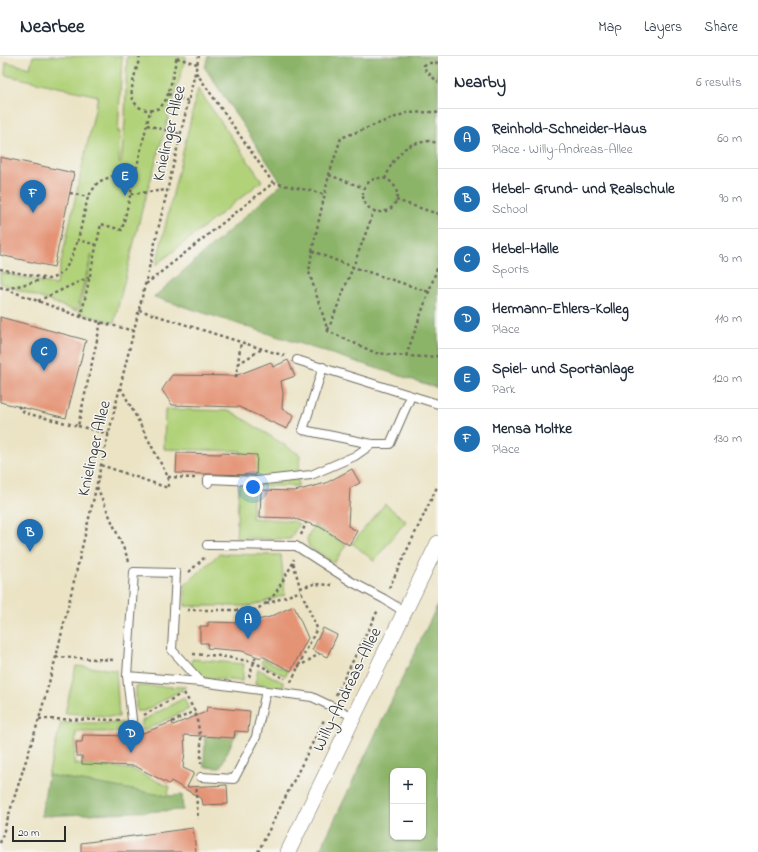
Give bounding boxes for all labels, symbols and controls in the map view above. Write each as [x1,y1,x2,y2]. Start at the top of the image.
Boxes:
text: Nearbee [20,14,85,41]
text: Map [598,17,622,38]
text: Layers [644,17,682,38]
text: Share [704,17,738,38]
text: Nearby [454,70,506,95]
text: 6 results [696,73,742,92]
street label: Knielinger Allee [146,83,195,184]
text: Reinhold-Schneider-Haus [492,118,647,140]
text: A [463,129,471,148]
text: 60 m [717,129,742,148]
text: Place · Willy-Andreas-Allee [492,140,632,159]
pin: E [112,163,138,196]
text: Hebel- Grund- und Realschule [492,178,675,200]
pin: F [20,180,46,213]
text: B [463,189,471,208]
text: 90 m [719,189,742,208]
text: School [492,200,528,219]
text: Hebel-Halle [492,238,559,260]
text: C [463,249,471,268]
text: 90 m [719,249,742,268]
text: Sports [492,260,529,279]
text: Hermann-Ehlers-Kolleg [492,298,629,320]
text: D [462,309,472,328]
text: 110 m [715,309,742,328]
text: Place [492,320,520,339]
pin: C [31,338,57,371]
text: Spiel- und Sportanlage [492,358,634,380]
text: E [463,369,471,388]
text: 120 m [712,369,742,388]
text: Park [492,380,516,399]
street label: Knielinger Allee [71,398,120,499]
text: Mensa Moltke [492,418,572,440]
text: F [463,429,471,448]
text: 130 m [714,429,742,448]
text: Place [492,440,520,459]
your location [243,477,263,497]
pin: B [17,519,43,552]
pin: A [235,606,261,639]
street label: Willy-Andreas-Allee [306,623,389,756]
pin: D [118,720,144,753]
map controls [390,768,426,840]
button: + [390,768,426,804]
button: − [390,804,426,840]
scale bar [12,824,66,843]
text: 20 m [18,825,40,841]

